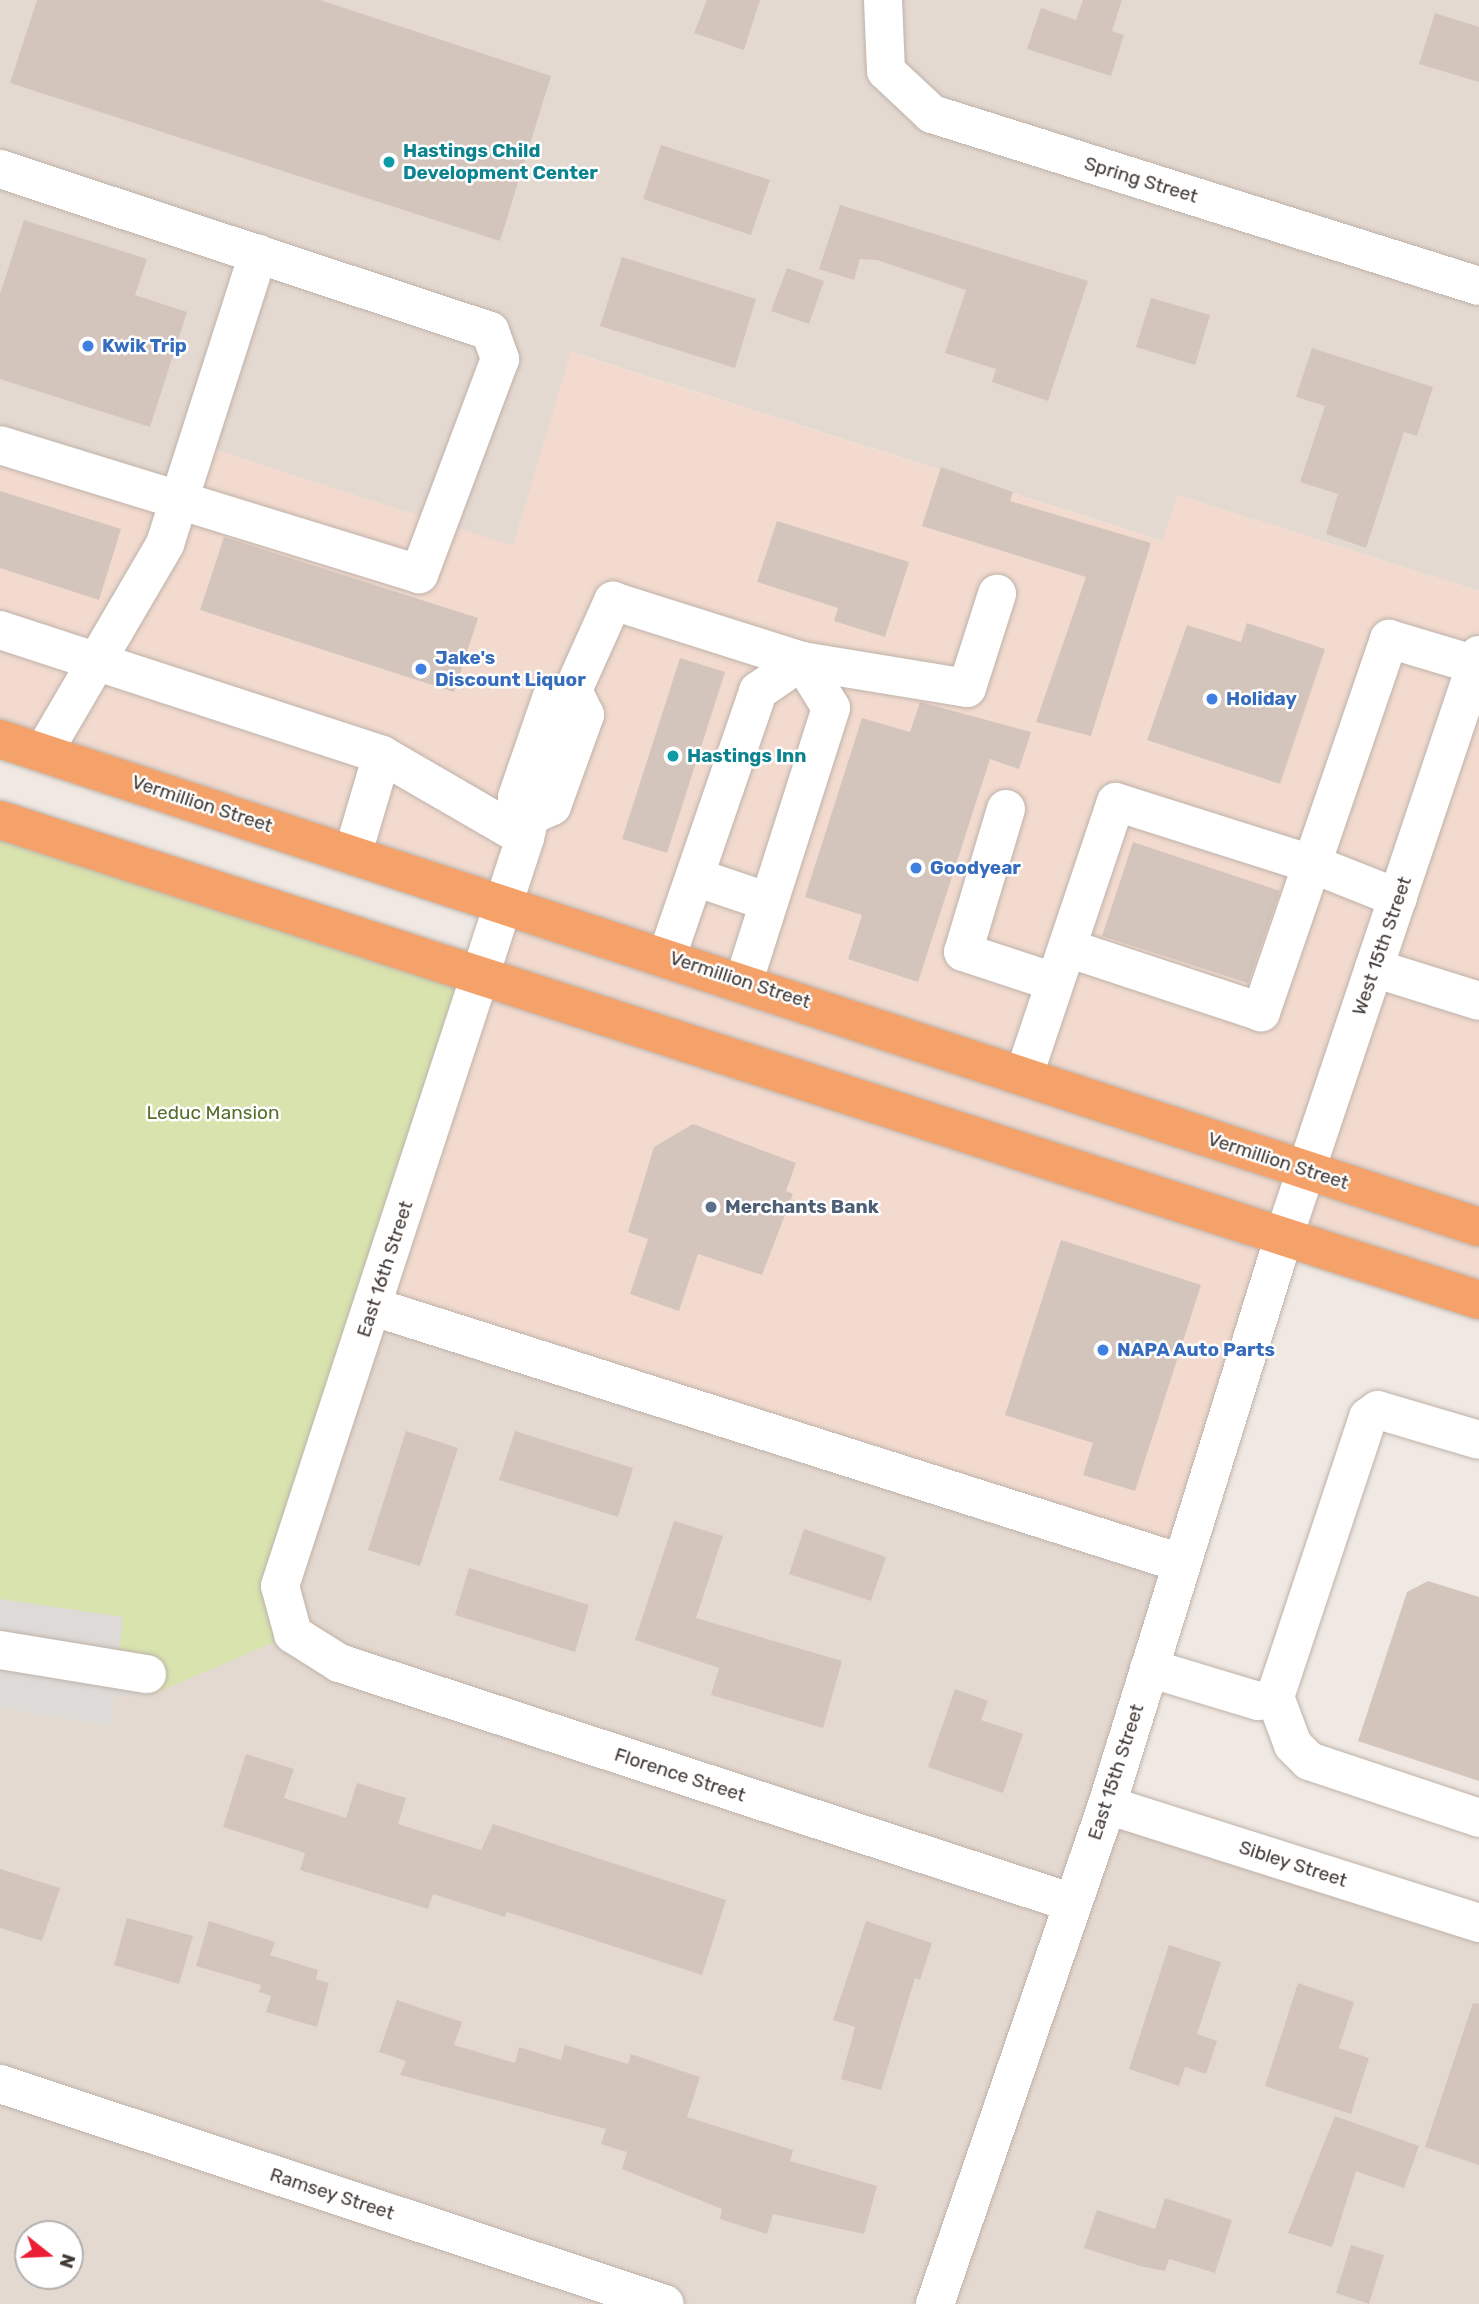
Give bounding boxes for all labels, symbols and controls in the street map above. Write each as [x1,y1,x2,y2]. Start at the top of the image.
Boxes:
place label: Hastings Child Development Center [403,140,598,184]
street label: Spring Street [1082,152,1200,208]
marker: Hastings Child Development Center [381,154,397,170]
place label: Kwik Trip [102,335,187,357]
marker: Kwik Trip [80,338,96,354]
place label: Jake's Discount Liquor [435,647,586,691]
marker: Jake's Discount Liquor [413,661,429,677]
place label: Holiday [1226,688,1297,710]
marker: Holiday [1204,691,1220,707]
place label: Hastings Inn [687,745,807,767]
marker: Hastings Inn [665,748,681,764]
street label: Vermillion Street [129,771,275,837]
place label: Goodyear [930,857,1021,879]
marker: Goodyear [908,860,924,876]
street label: West 15th Street [1348,874,1416,1018]
street label: Vermillion Street [667,947,813,1013]
park label: Leduc Mansion [147,1102,279,1124]
street label: Vermillion Street [1205,1128,1351,1194]
place label: Merchants Bank [725,1196,879,1218]
street label: East 16th Street [352,1198,418,1340]
marker: Merchants Bank [703,1199,719,1215]
place label: NAPA Auto Parts [1117,1339,1276,1361]
marker: NAPA Auto Parts [1095,1342,1111,1358]
street label: East 15th Street [1083,1701,1149,1843]
street label: Florence Street [612,1743,748,1807]
street label: Sibley Street [1236,1836,1350,1892]
street label: Ramsey Street [267,2163,397,2225]
north arrow [14,2220,84,2290]
text: N [54,2251,81,2271]

